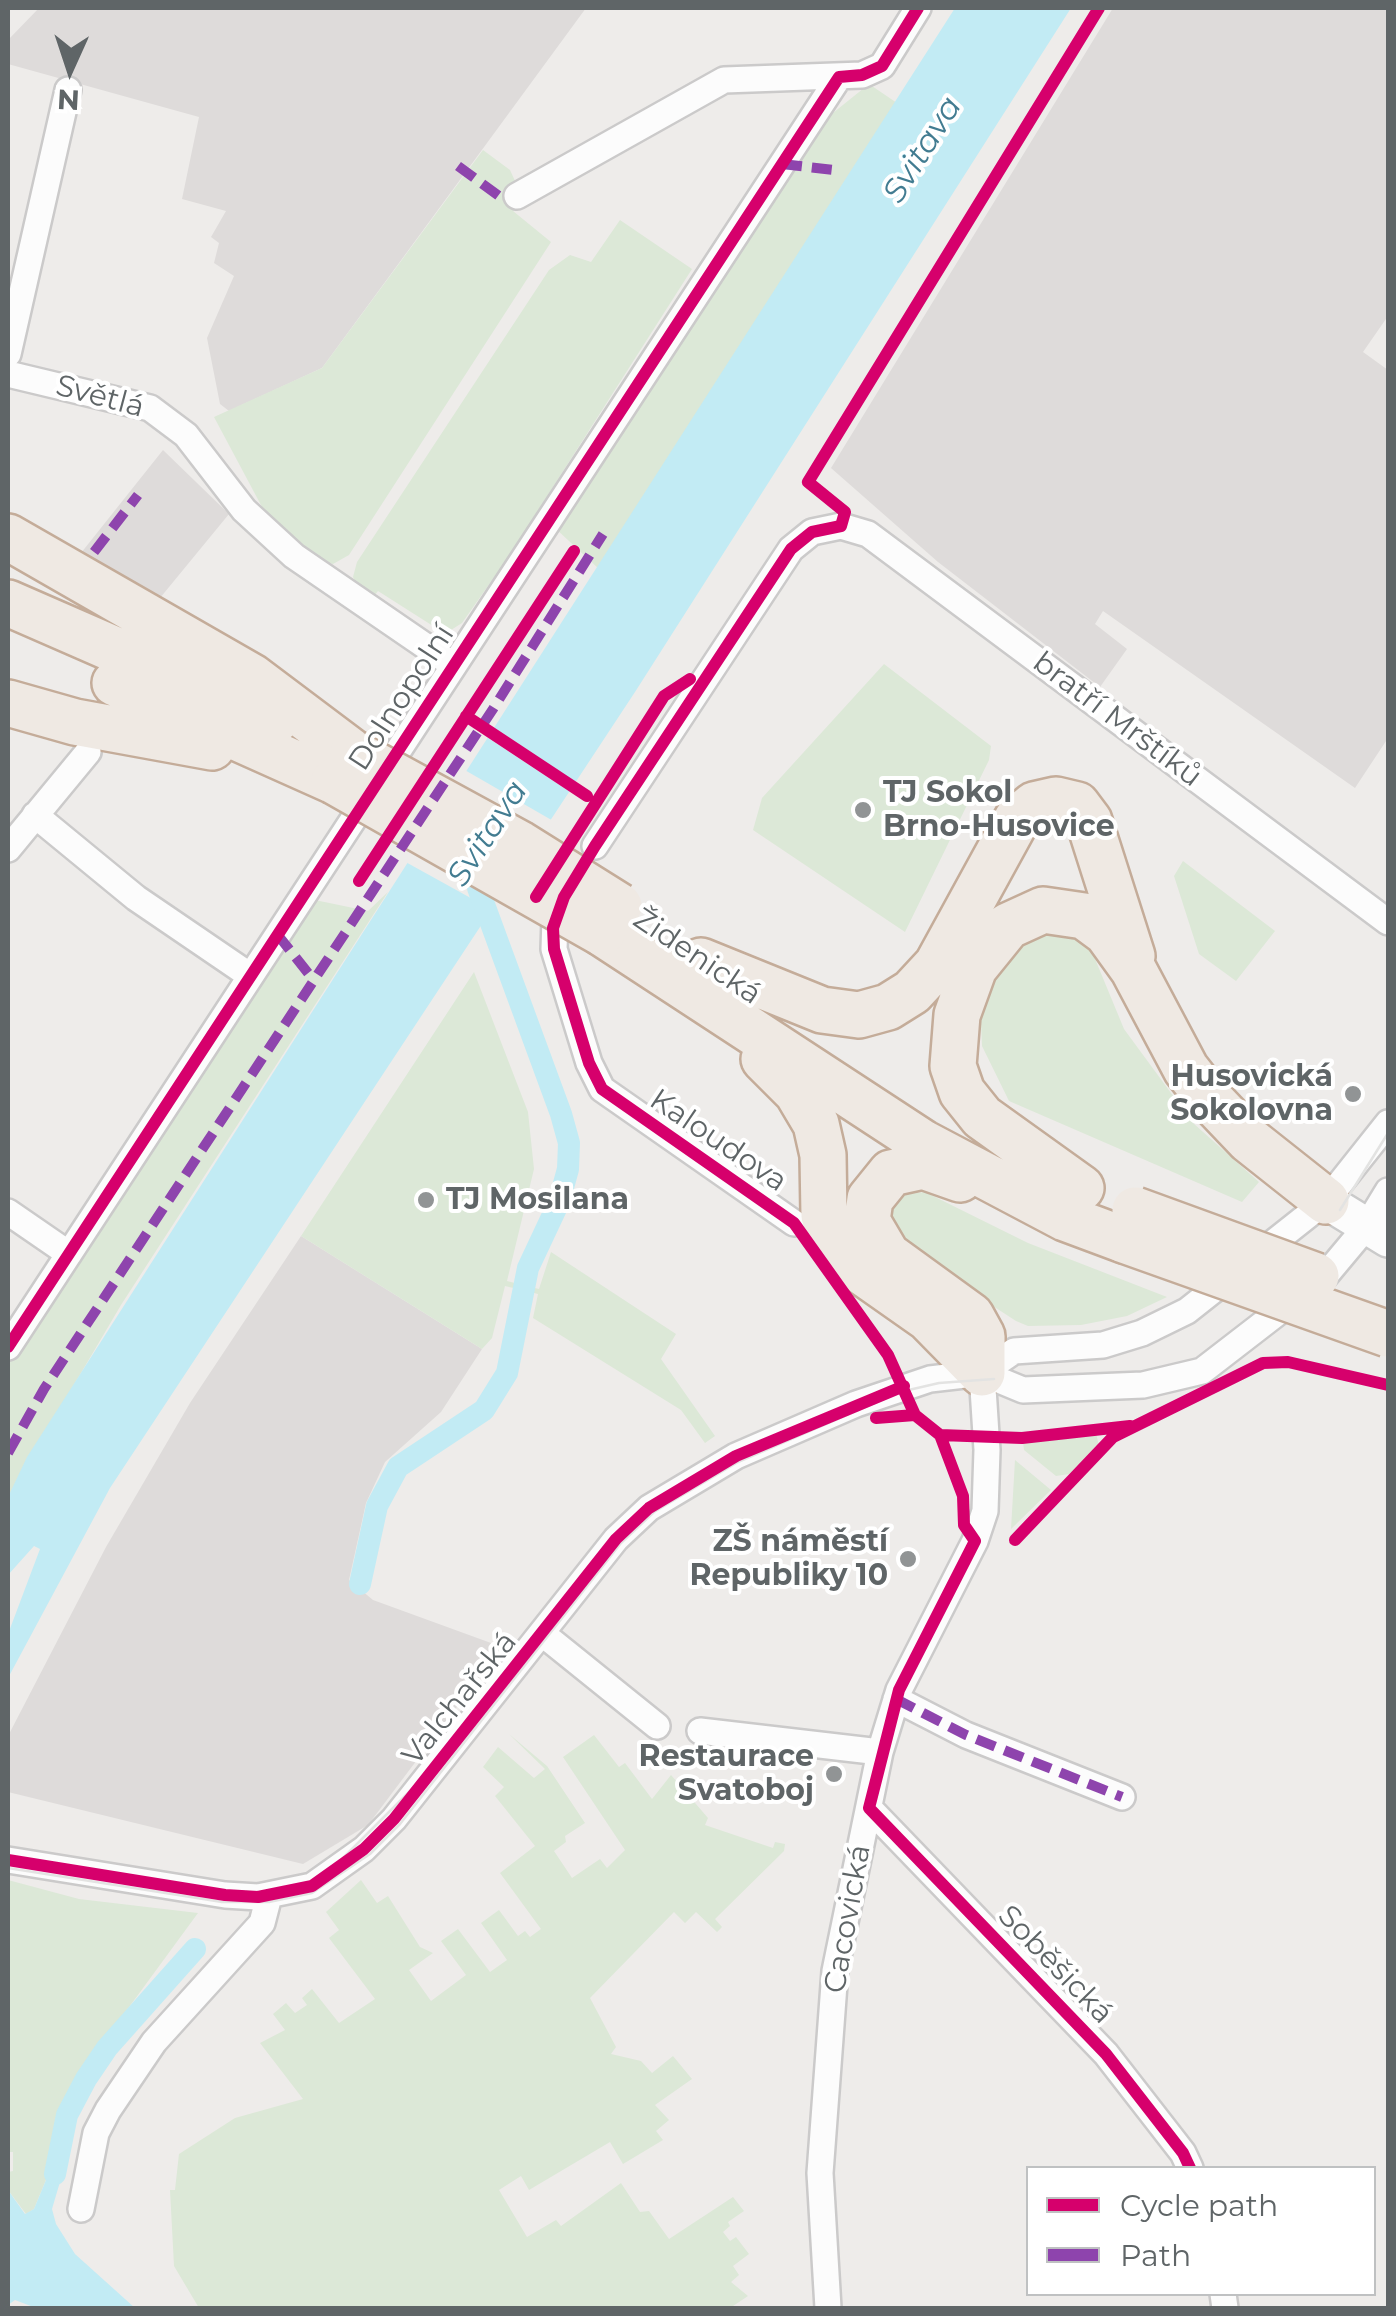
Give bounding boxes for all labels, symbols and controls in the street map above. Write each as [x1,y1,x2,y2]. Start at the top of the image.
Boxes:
north arrow [20,20,120,120]
text: N [56,82,81,118]
water label: Svitava [875,90,971,210]
street label: Světlá [52,368,148,426]
street label: Dolnopolní [342,618,462,778]
street label: bratří Mrštíků [1025,645,1209,795]
water label: Svitava [440,774,536,894]
place label: TJ Sokol Brno-Husovice [883,775,1115,846]
marker: TJ Sokol Brno-Husovice [852,799,874,821]
street label: Židenická [626,901,768,1013]
place label: Husovická Sokolovna [1170,1059,1333,1130]
street label: Kaloudova [643,1082,793,1200]
marker: Husovická Sokolovna [1342,1083,1364,1105]
place label: TJ Mosilana [446,1182,629,1218]
marker: TJ Mosilana [415,1189,437,1211]
place label: ZŠ náměstí Republiky 10 [689,1524,888,1594]
marker: ZŠ náměstí Republiky 10 [897,1548,919,1570]
street label: Valchařská [395,1625,525,1773]
place label: Restaurace Svatoboj [639,1739,814,1810]
marker: Restaurace Svatoboj [823,1763,845,1785]
street label: Cacovická [817,1842,879,1996]
street label: Soběšická [990,1898,1120,2032]
legend [1026,2166,1376,2296]
text: Cycle path [1120,2187,1278,2224]
text: Path [1120,2237,1191,2274]

